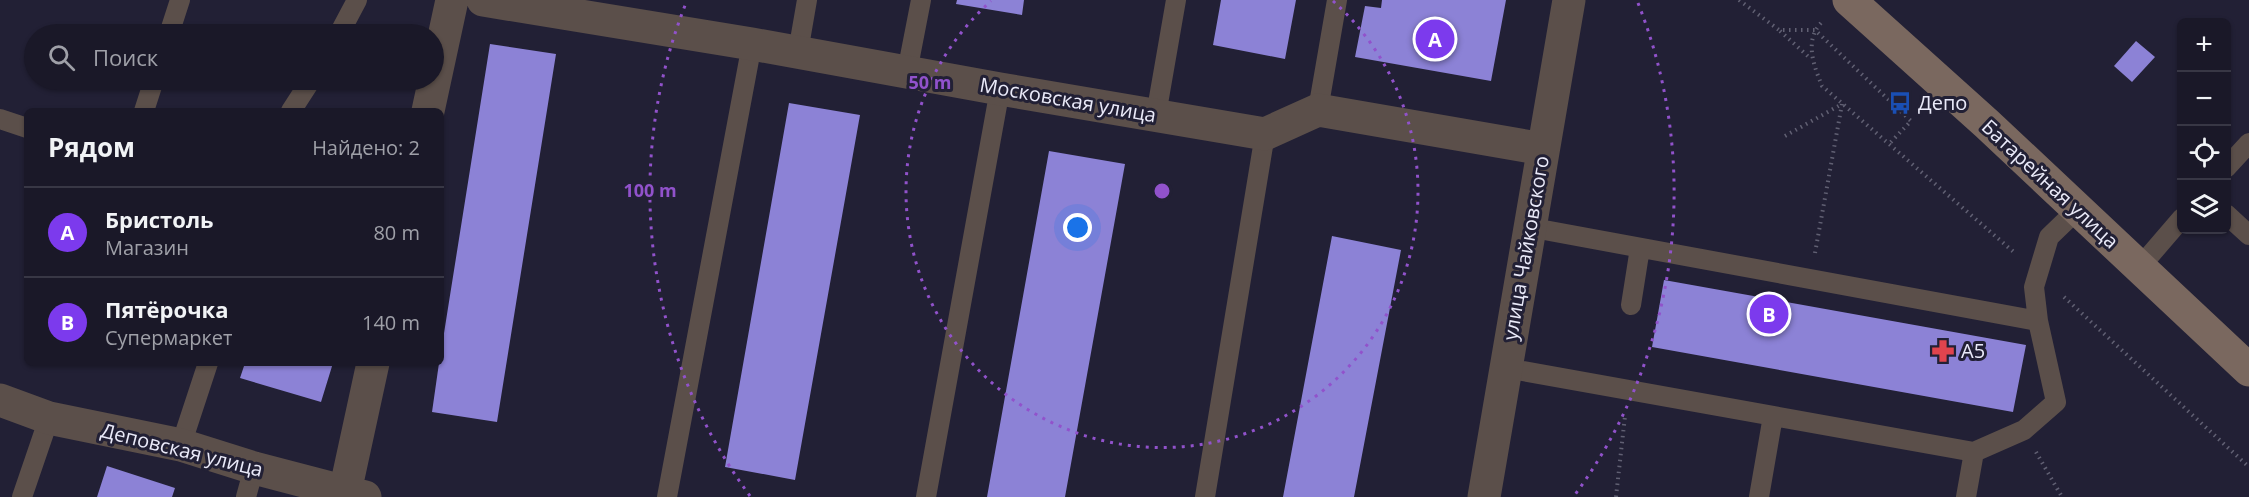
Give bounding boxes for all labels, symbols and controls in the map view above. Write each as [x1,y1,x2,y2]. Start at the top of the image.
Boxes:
pin: A [1416,16,1454,62]
map controls [2177,18,2231,234]
button: + [2177,18,2231,72]
search box [24,24,444,90]
icon: search [45,41,78,74]
text: Поиск [93,42,158,72]
text: 50 m [909,70,951,94]
street label: Московская улица [978,71,1158,128]
button: − [2177,72,2231,126]
place label: Депо [1918,89,1967,116]
bus stop icon: Депо [1887,90,1913,116]
street label: Батарейная улица [1976,113,2125,254]
button: locate [2177,126,2231,180]
text: Рядом [48,129,135,165]
text: Найдено: 2 [312,134,420,161]
street label: улица Чайковского [1496,153,1555,342]
text: 100 m [623,178,677,202]
button: layers [2177,180,2231,234]
centre of rings [1152,181,1172,201]
text: Бристоль [105,204,214,234]
your location [1063,213,1092,242]
text: A [61,219,74,246]
text: 80 m [373,219,420,246]
text: Магазин [105,234,189,261]
pin: B [1750,292,1788,336]
text: Пятёрочка [105,294,228,324]
text: B [61,309,74,336]
text: 140 m [362,309,420,336]
text: Супермаркет [105,324,232,351]
place label: А5 [1961,337,1985,364]
pharmacy icon: А5 [1930,338,1956,364]
street label: Деповская улица [98,416,266,483]

